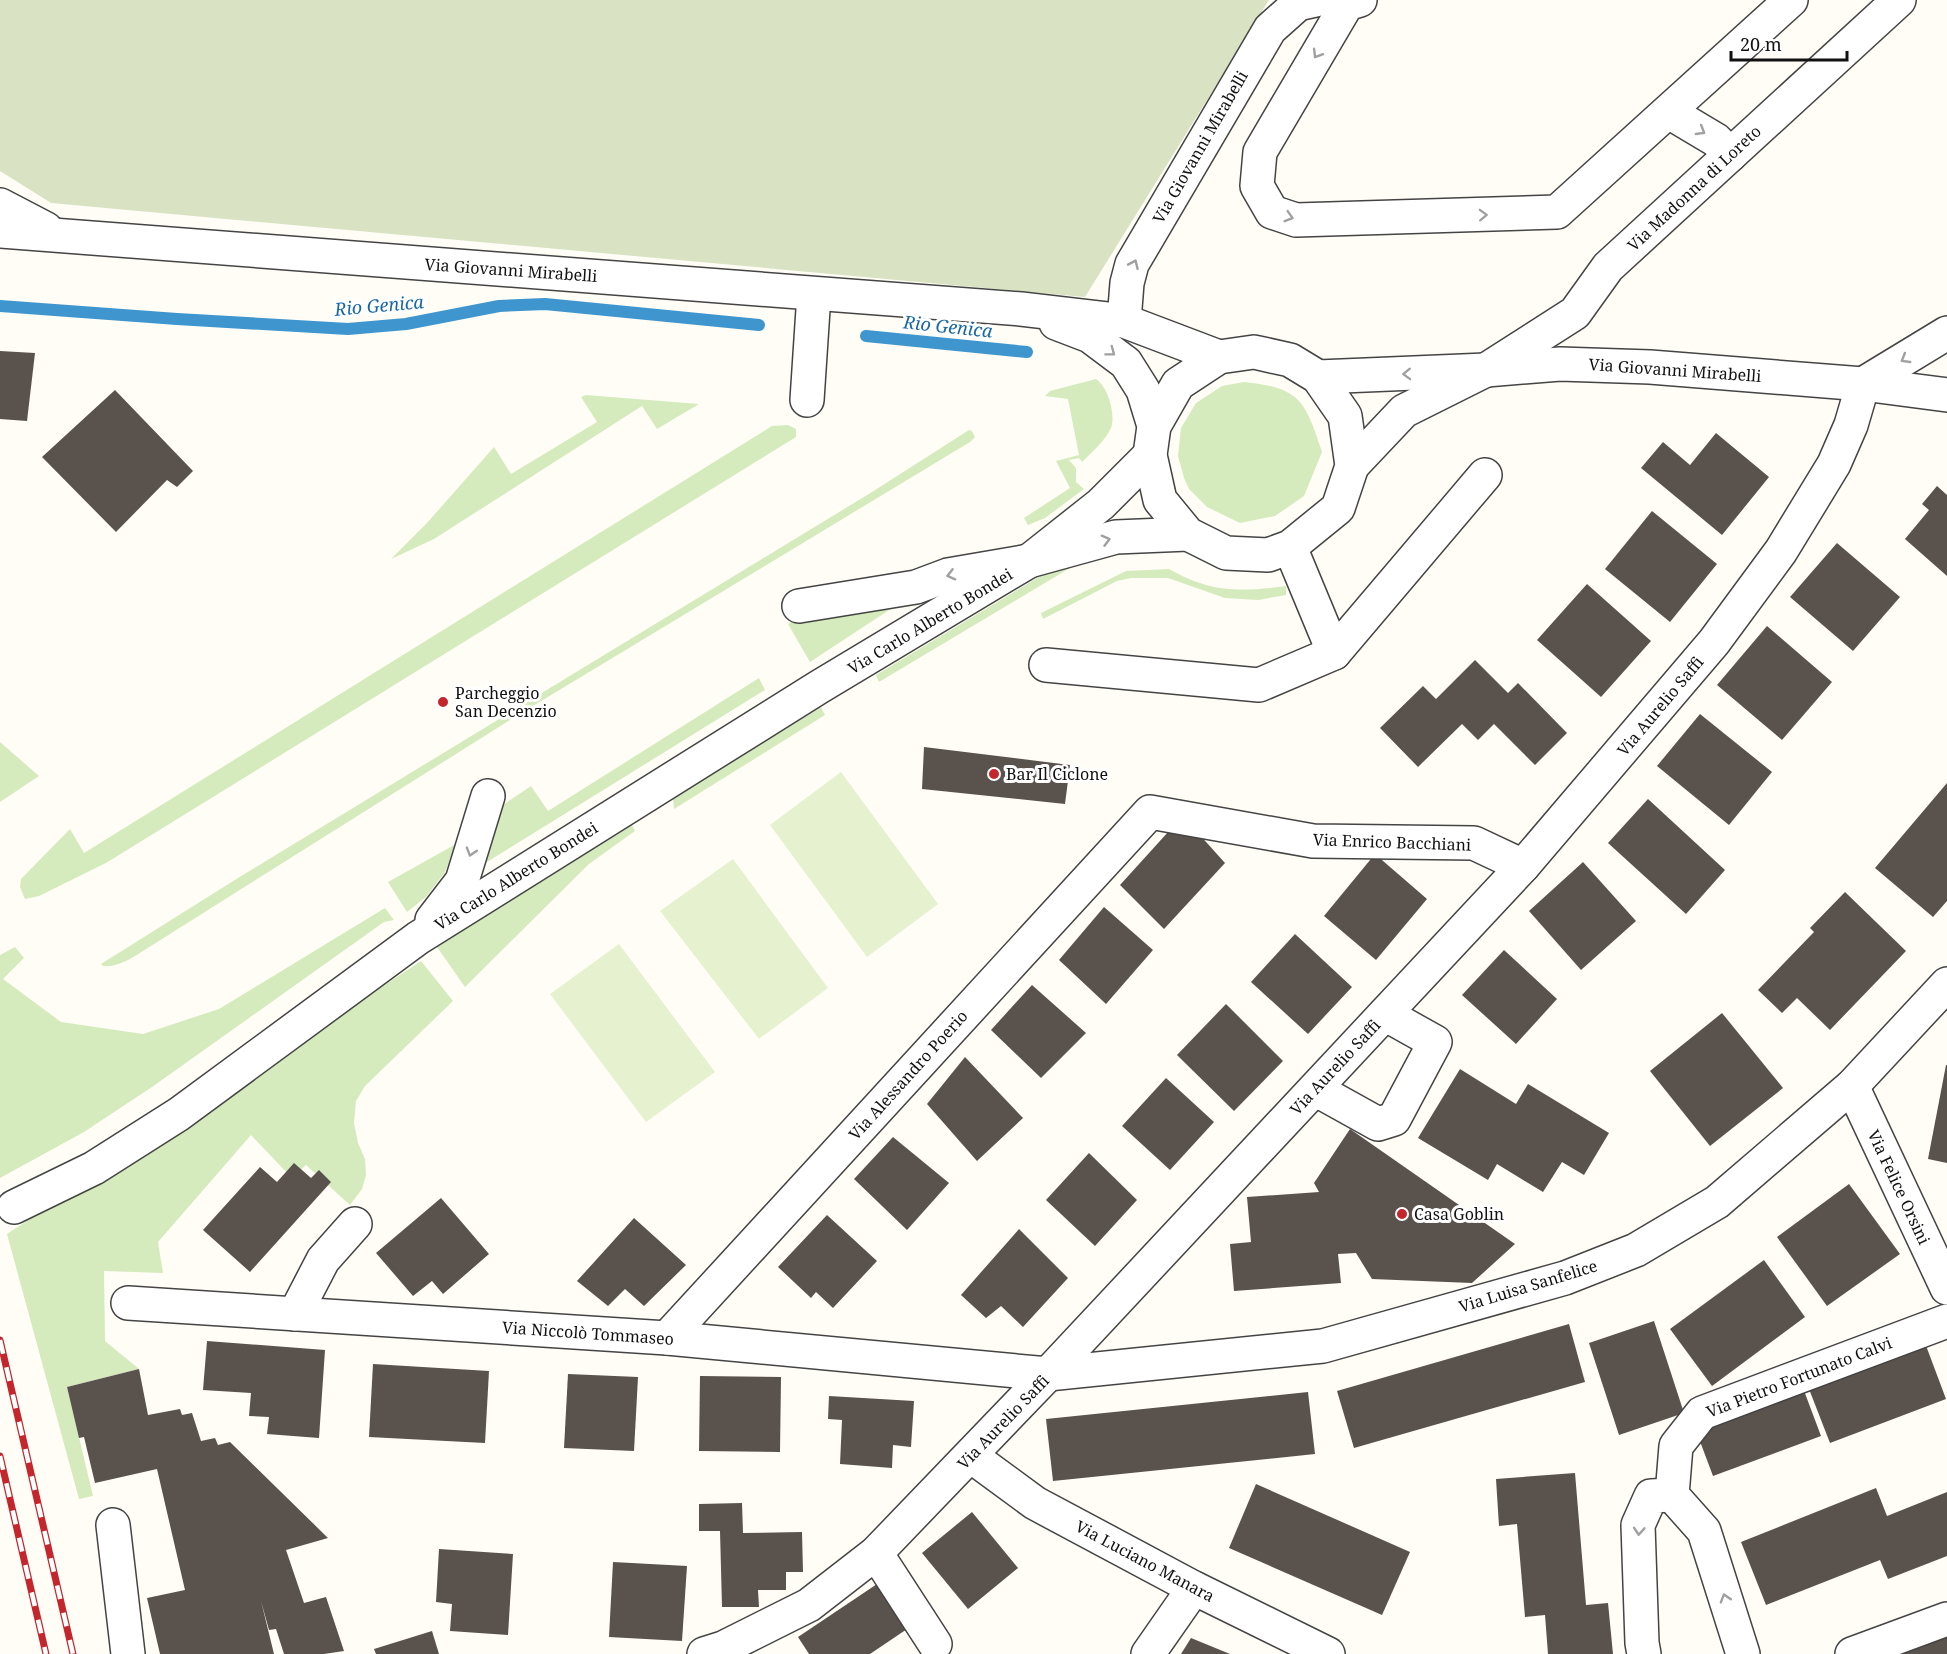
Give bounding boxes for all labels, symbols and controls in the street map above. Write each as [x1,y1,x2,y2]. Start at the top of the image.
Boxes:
scale bar [1731,24,1846,62]
text: 20 m [1740,32,1782,56]
one-way arrow [1313,48,1325,58]
street label: Via Giovanni Mirabelli [1147,67,1253,227]
street label: Via Madonna di Loreto [1622,120,1766,256]
one-way arrow [1695,124,1705,136]
one-way arrow [1479,208,1488,221]
one-way arrow [1283,210,1294,222]
street label: Via Giovanni Mirabelli [424,253,598,287]
one-way arrow [1126,259,1138,270]
water label: Rio Genica [332,289,425,321]
water label: Rio Genica [901,309,994,343]
one-way arrow [1105,345,1116,356]
one-way arrow [1901,352,1911,363]
street label: Via Giovanni Mirabelli [1588,353,1762,387]
one-way arrow [1402,367,1411,380]
one-way arrow [1100,535,1111,547]
street label: Via Carlo Alberto Bondei [844,563,1016,679]
one-way arrow [946,568,956,581]
street label: Via Aurelio Saffi [1612,652,1708,760]
place label: Parcheggio San Decenzio [455,682,557,722]
marker: Parcheggio San Decenzio [436,695,450,709]
place label: Bar Il Ciclone [1006,763,1108,785]
marker: Bar Il Ciclone [987,767,1001,781]
street label: Via Carlo Alberto Bondei [430,817,602,935]
street label: Via Enrico Bacchiani [1313,828,1471,856]
one-way arrow [466,847,478,857]
street label: Via Alessandro Poerio [844,1005,972,1145]
street label: Via Aurelio Saffi [1285,1014,1385,1120]
street label: Via Felice Orsini [1863,1126,1935,1248]
place label: Casa Goblin [1414,1203,1504,1225]
marker: Casa Goblin [1395,1207,1409,1221]
street label: Via Luisa Sanfelice [1456,1254,1600,1318]
street label: Via Niccolò Tommaseo [501,1316,675,1350]
street label: Via Pietro Fortunato Calvi [1703,1331,1895,1423]
street label: Via Aurelio Saffi [952,1370,1054,1474]
street label: Via Luciano Manara [1072,1515,1218,1607]
one-way arrow [1633,1527,1646,1536]
one-way arrow [1720,1593,1732,1604]

